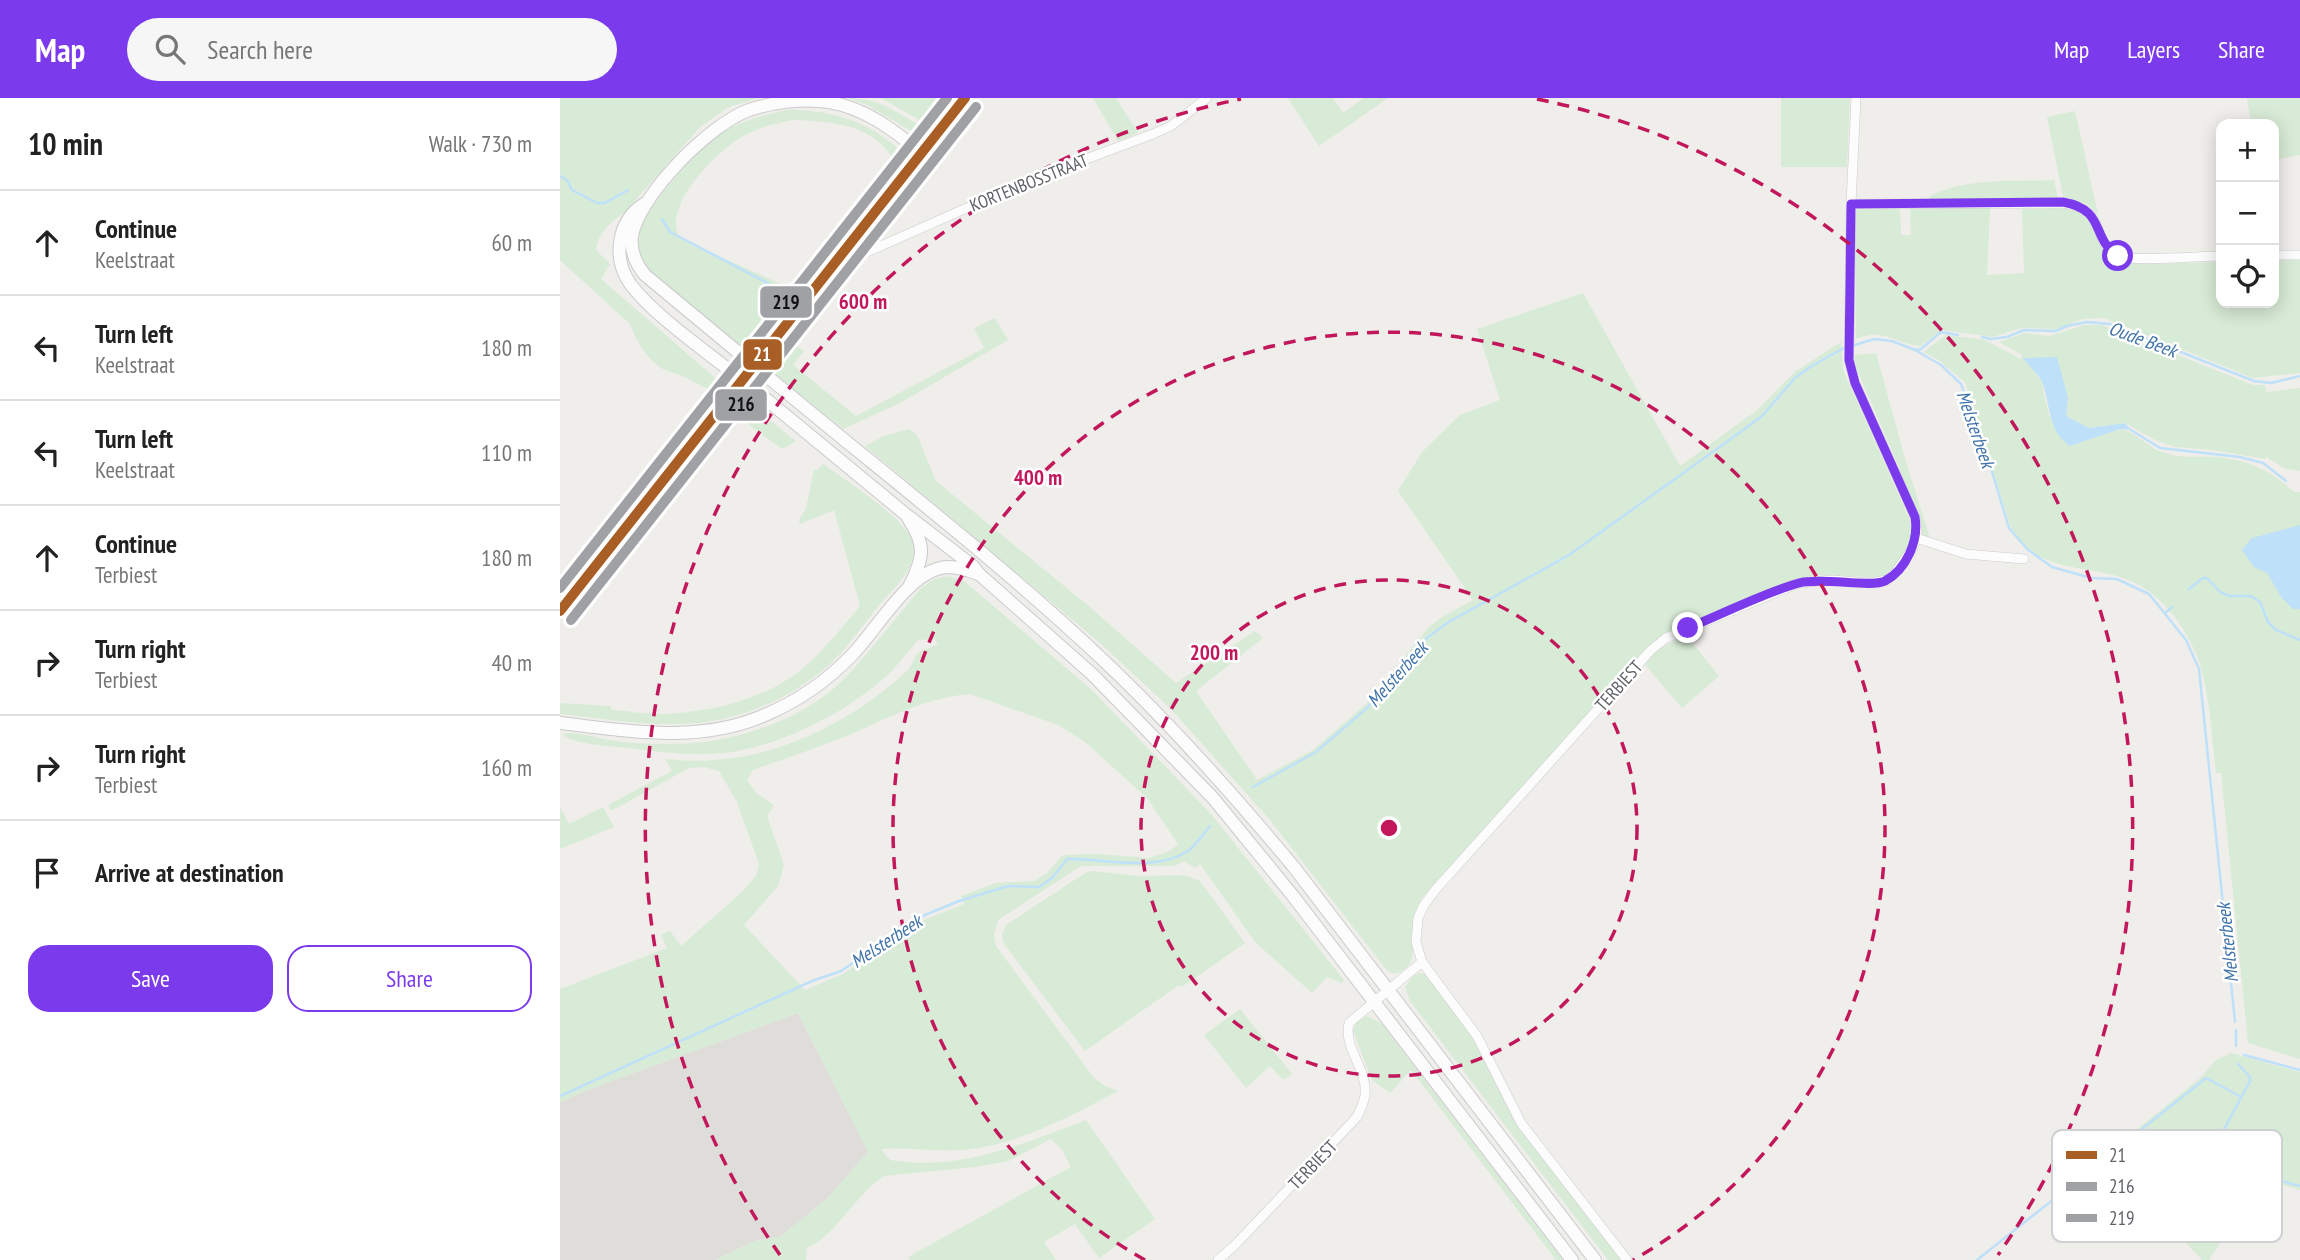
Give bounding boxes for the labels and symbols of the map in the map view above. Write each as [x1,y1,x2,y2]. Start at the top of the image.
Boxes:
street label: KORTENBOSSTRAAT [966,148,1091,217]
route start [2102,240,2133,271]
line badge: 219 [759,285,813,319]
text: 600 m [839,288,887,315]
text: 219 [772,290,800,314]
water label: Oude Beek [2106,316,2183,363]
line badge: 21 [742,338,783,371]
text: 21 [753,342,771,366]
water label: Melsterbeek [1952,387,2001,473]
line badge: 216 [714,388,768,422]
text: 216 [727,392,755,416]
text: 400 m [1014,464,1062,491]
route end [1672,612,1703,643]
water label: Melsterbeek [1361,634,1434,712]
text: 200 m [1190,639,1238,666]
street label: TERBIEST [1590,655,1647,716]
centre of rings [1377,816,1401,840]
water label: Melsterbeek [2211,899,2243,984]
water label: Melsterbeek [846,908,928,973]
legend [2052,1130,2282,1242]
street label: TERBIEST [1283,1135,1342,1194]
text: 21 [2109,1143,2126,1167]
text: 216 [2109,1174,2135,1198]
text: 219 [2109,1206,2135,1230]

